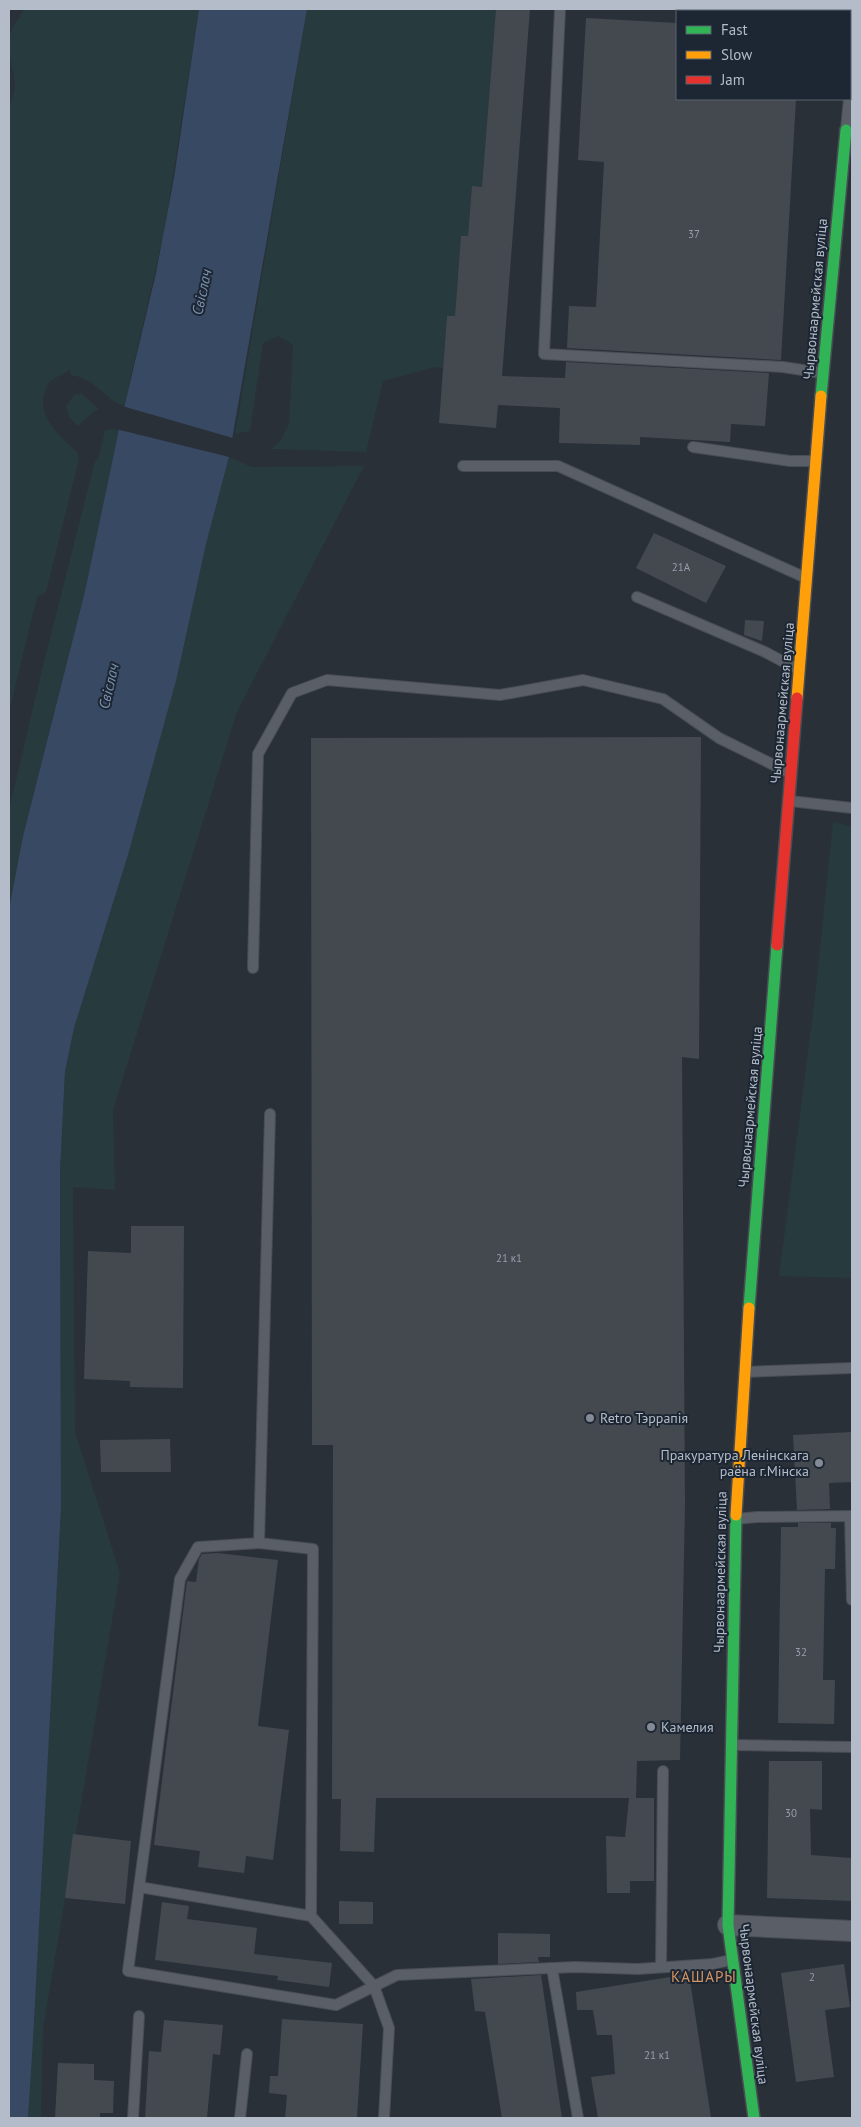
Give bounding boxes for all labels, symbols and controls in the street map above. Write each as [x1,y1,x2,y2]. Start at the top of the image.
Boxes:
legend [676,10,851,100]
text: Fast [721,20,748,39]
text: Slow [721,45,752,64]
text: Jam [720,70,745,89]
street label: Чырвонаармейская вуліца [799,218,831,380]
house number: 37 [688,227,700,241]
water label: Свіслач [187,267,216,317]
house number: 21А [672,560,691,574]
street label: Чырвонаармейская вуліца [766,622,798,784]
water label: Свіслач [94,661,123,711]
street label: Чырвонаармейская вуліца [734,1026,766,1188]
house number: 21 к1 [496,1251,522,1265]
place label: Retro Тэррапія [600,1409,688,1427]
marker: Retro Тэррапія [584,1412,596,1424]
place label: Пракуратура Ленінскага раёна г.Мінска [661,1446,809,1480]
marker: Пракуратура Ленінскага раёна г.Мінска [813,1457,825,1469]
street label: Чырвонаармейская вуліца [710,1491,730,1653]
house number: 32 [795,1645,807,1659]
place label: Камелия [661,1718,714,1736]
marker: Камелия [645,1721,657,1733]
house number: 30 [785,1806,797,1820]
street label: Чырвонаармейская вуліца [735,1923,773,2085]
district label: КАШАРЫ [671,1967,737,1986]
house number: 2 [809,1970,815,1984]
house number: 21 к1 [644,2048,670,2062]

